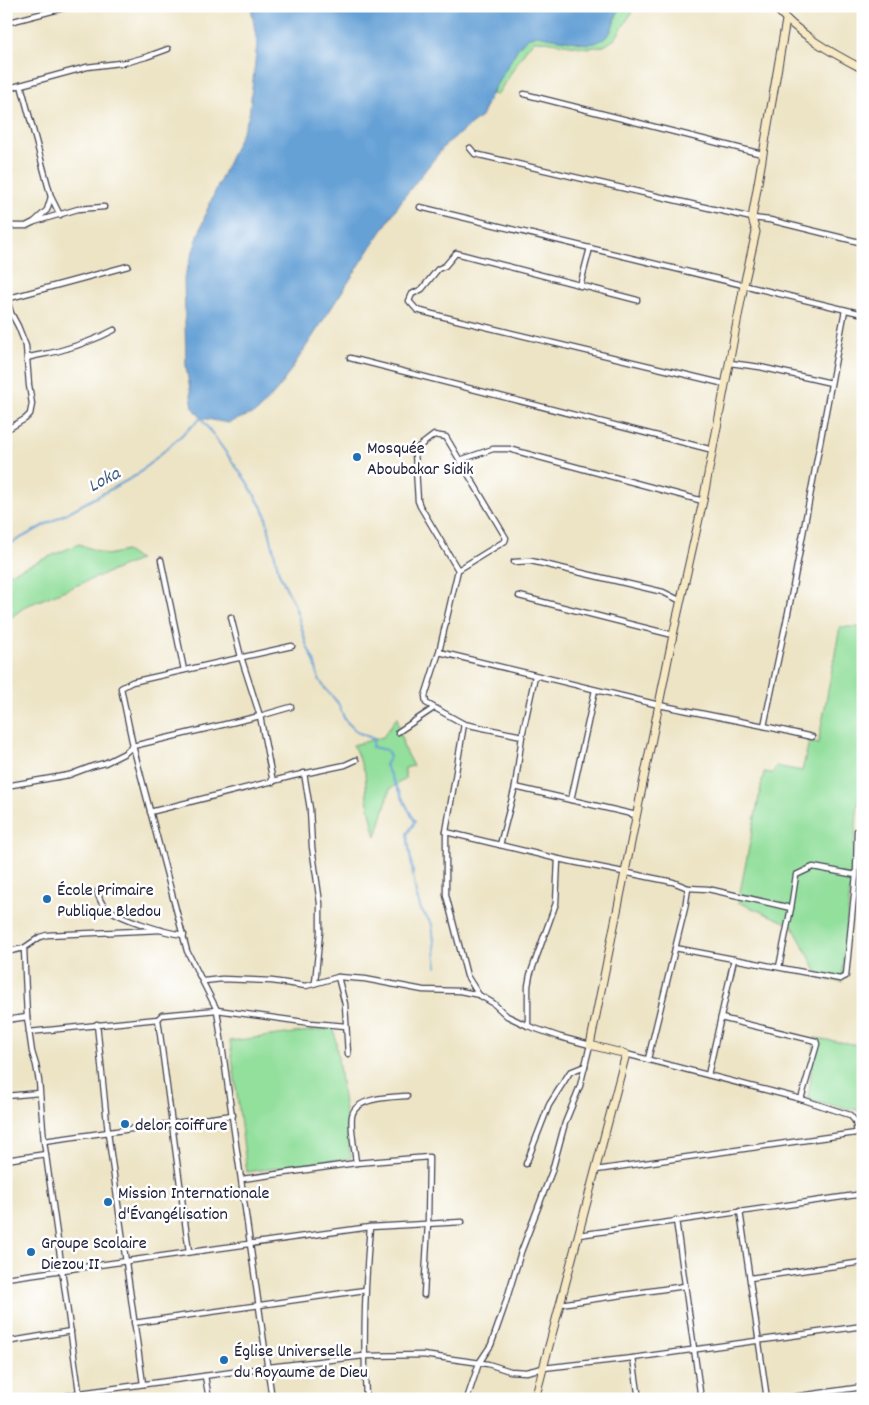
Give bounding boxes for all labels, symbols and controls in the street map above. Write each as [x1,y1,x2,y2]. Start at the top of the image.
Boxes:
place label: Mosquée Aboubakar Sidik [367,437,474,483]
marker: Mosquée Aboubakar Sidik [351,451,363,463]
water label: Loka [84,461,126,501]
place label: École Primaire Publique Bledou [57,879,161,925]
marker: École Primaire Publique Bledou [41,893,53,905]
place label: delor coiffure [135,1114,228,1139]
marker: delor coiffure [119,1118,131,1130]
place label: Mission Internationale d'Évangélisation [118,1182,270,1228]
marker: Mission Internationale d'Évangélisation [102,1196,114,1208]
place label: Groupe Scolaire Diezou II [41,1232,147,1278]
marker: Groupe Scolaire Diezou II [25,1246,37,1258]
place label: Église Universelle du Royaume de Dieu [234,1340,368,1386]
marker: Église Universelle du Royaume de Dieu [218,1354,230,1366]

